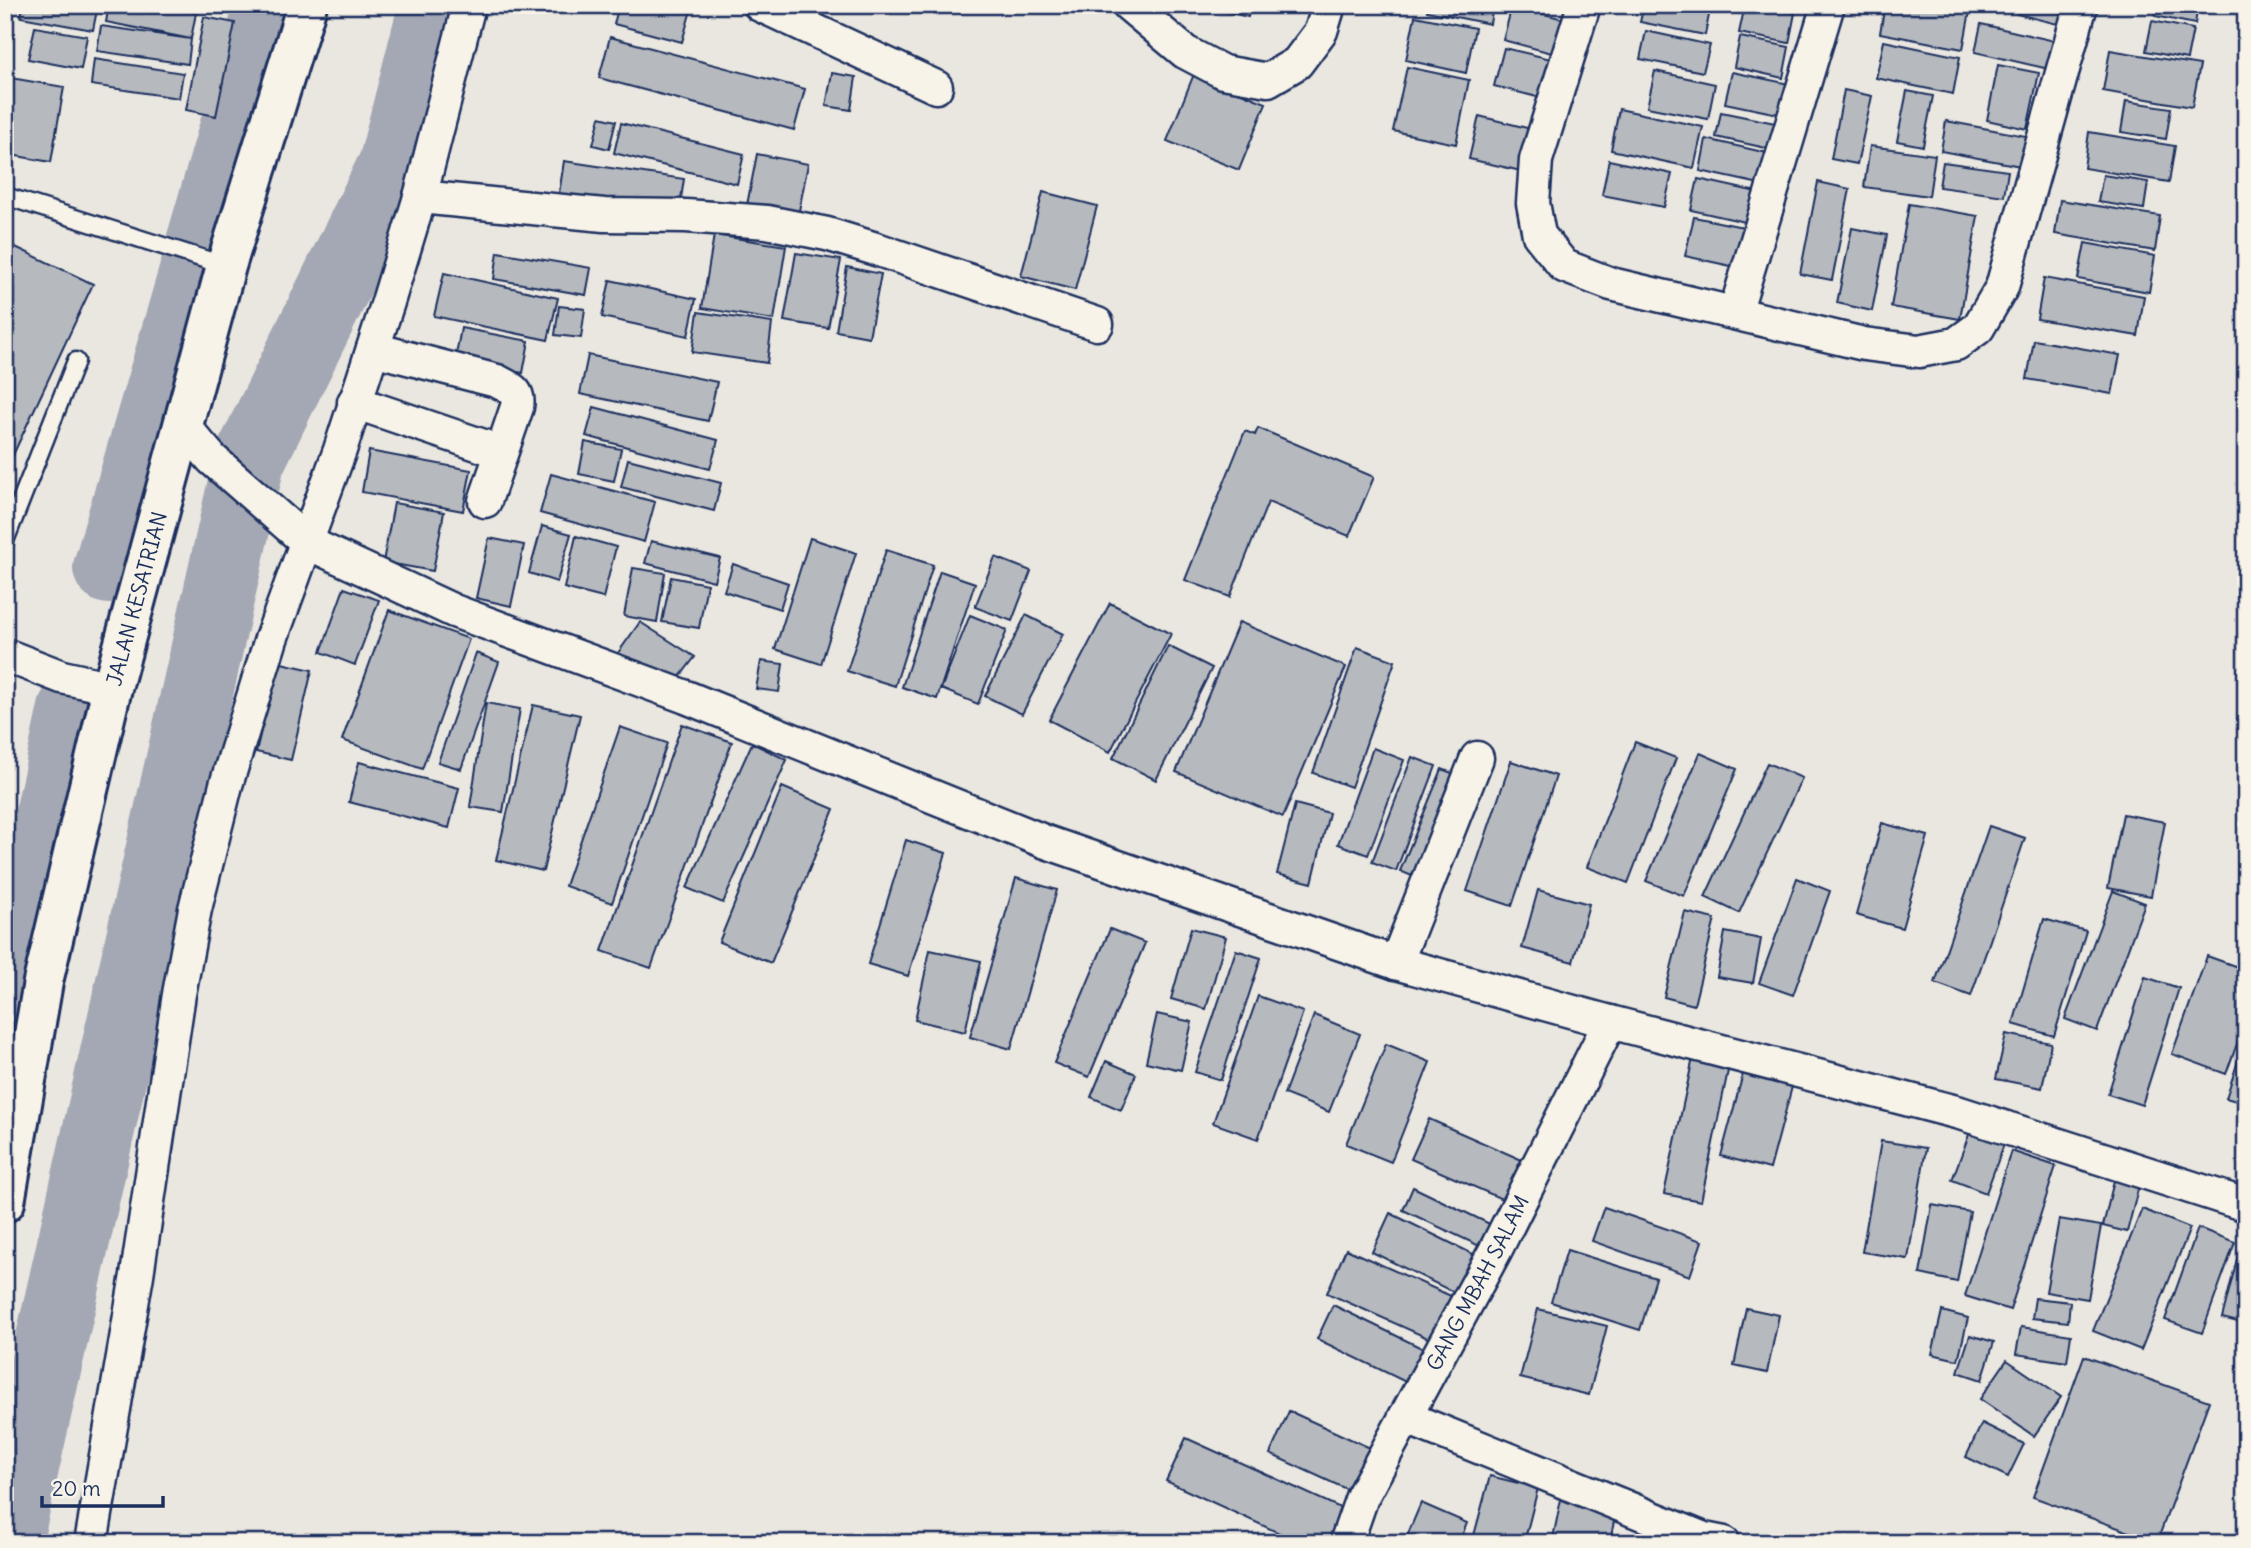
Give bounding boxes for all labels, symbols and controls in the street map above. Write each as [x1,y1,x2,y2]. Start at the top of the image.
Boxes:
street label: JALAN KESATRIAN [100,508,173,689]
street label: GANG MBAH SALAM [1419,1190,1534,1375]
scale bar [42,1464,163,1508]
text: 20 m [52,1475,101,1502]

